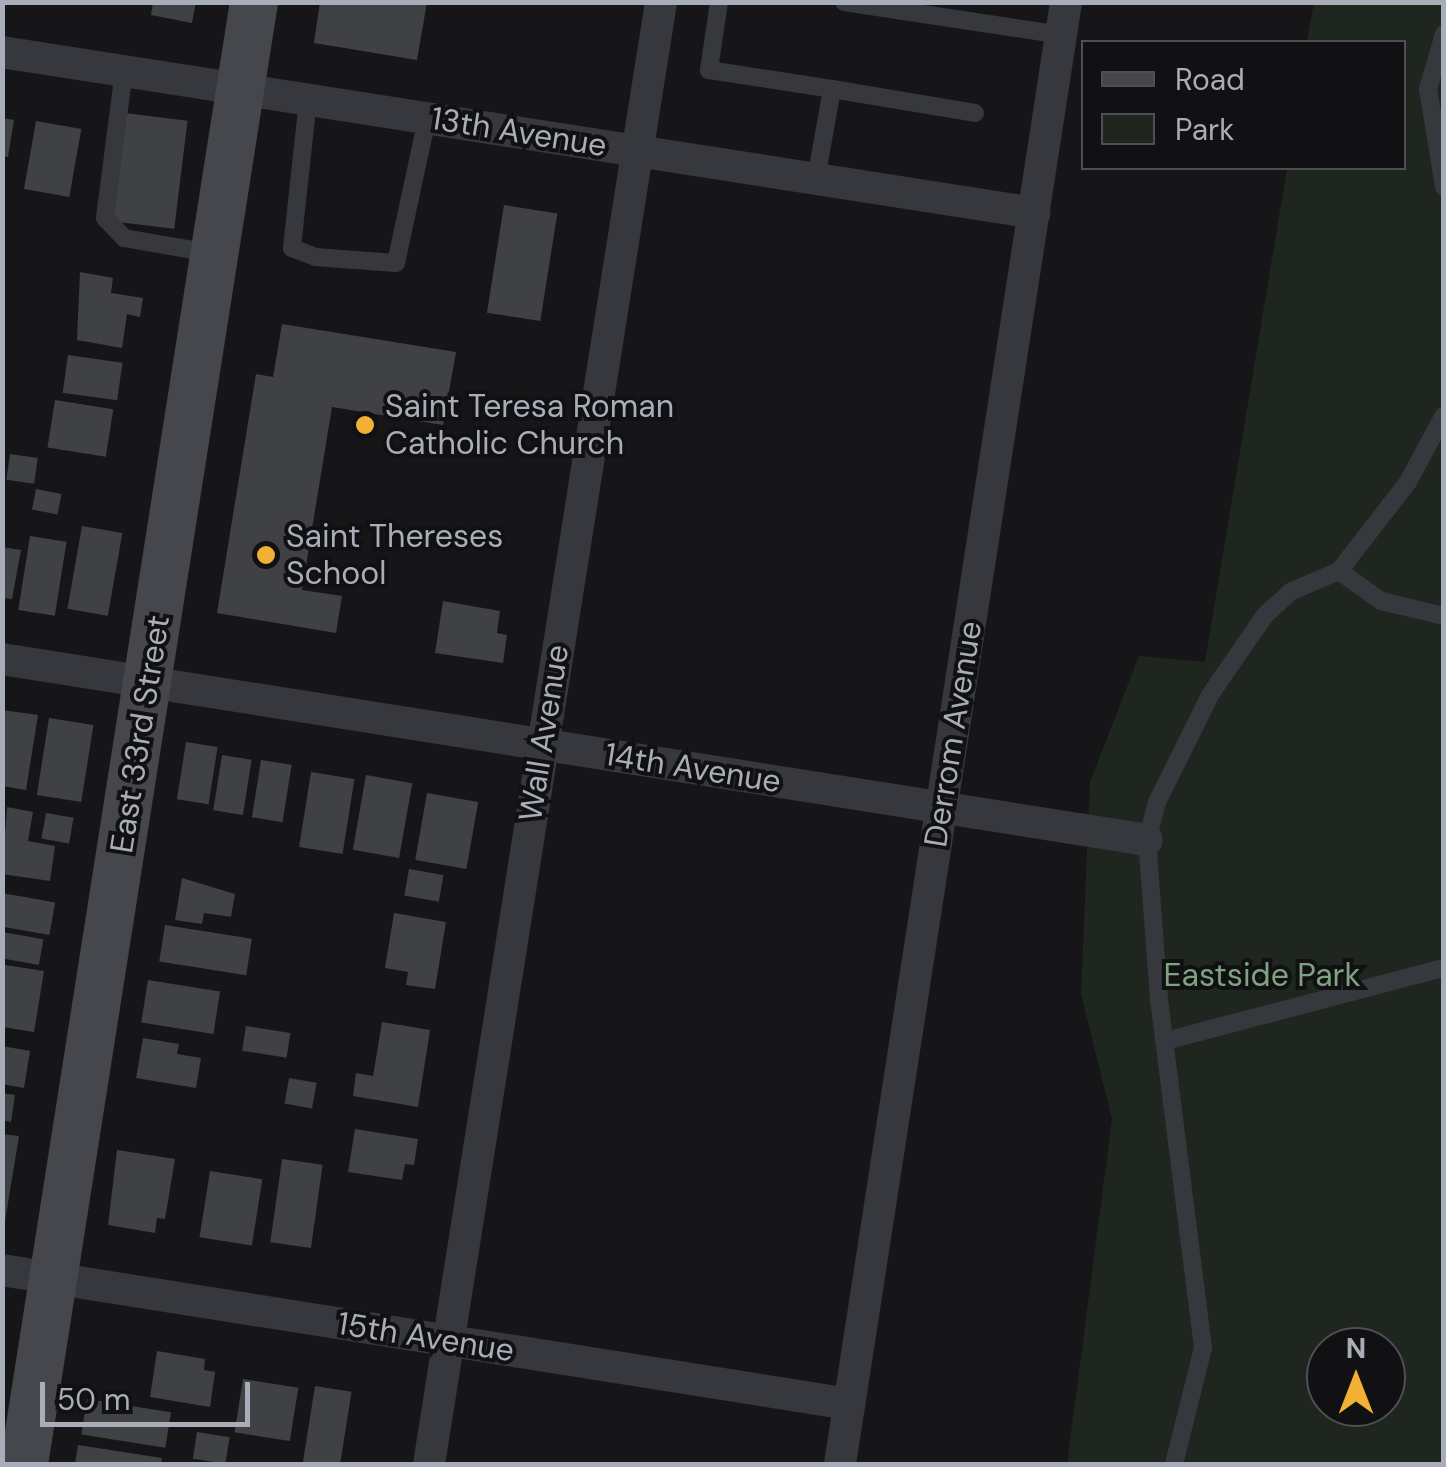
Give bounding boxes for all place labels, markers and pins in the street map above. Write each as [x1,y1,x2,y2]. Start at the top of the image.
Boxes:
place label: Saint Teresa Roman Catholic Church [385,388,674,463]
marker: Saint Teresa Roman Catholic Church [354,414,376,436]
place label: Saint Thereses School [286,518,503,593]
marker: Saint Thereses School [255,544,277,566]

